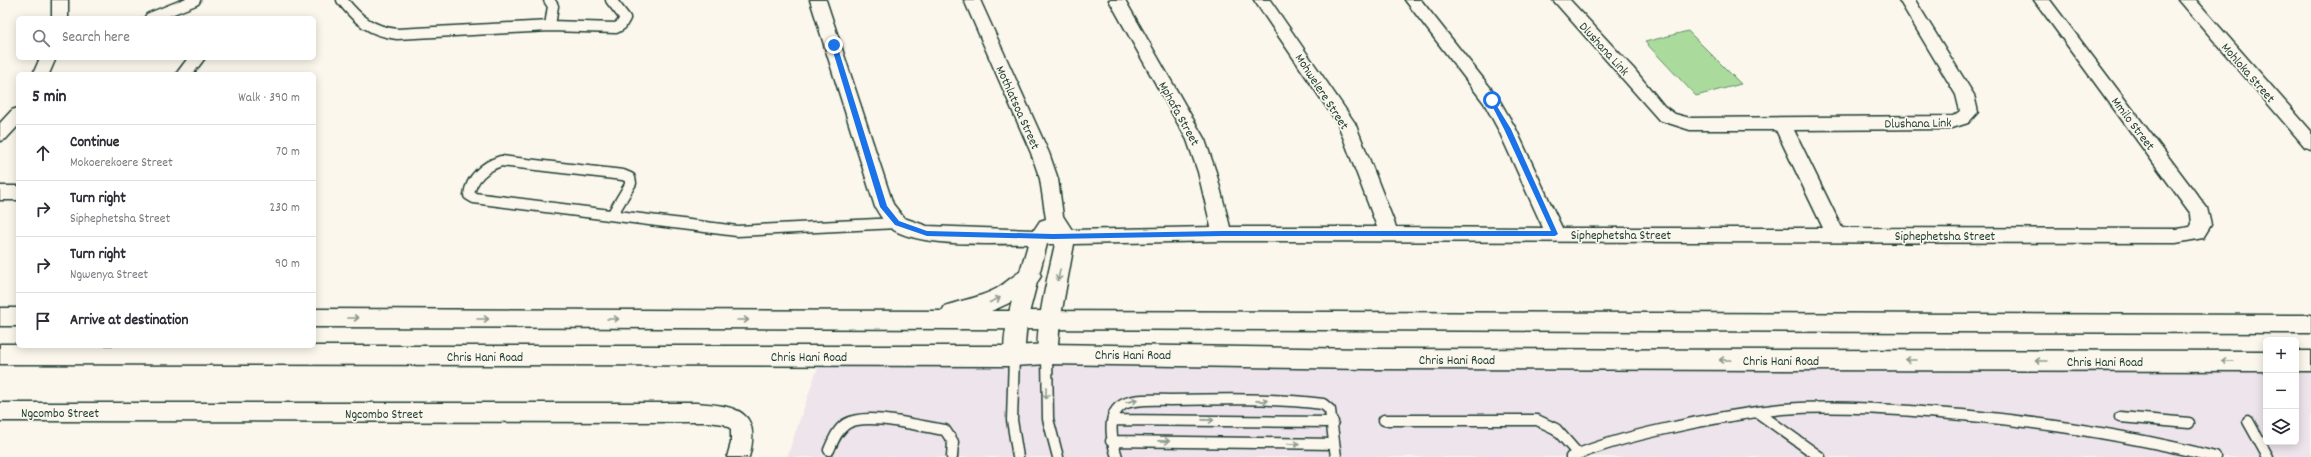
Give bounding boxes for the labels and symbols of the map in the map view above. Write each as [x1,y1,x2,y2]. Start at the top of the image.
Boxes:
street label: Dlushana Link [1574,18,1633,81]
route end [825,36,843,54]
street label: Mohloka Street [2216,39,2279,108]
street label: Mohwelere Street [1289,51,1353,134]
street label: Mothlatsoa Street [990,63,1044,153]
street label: Mphafa Street [1152,79,1203,150]
route start [1483,91,1501,109]
street label: Mmilo Street [2106,94,2158,155]
street label: Dlushana Link [1884,114,1952,135]
street label: Siphephetsha Street [1571,227,1671,246]
street label: Siphephetsha Street [1895,228,1995,247]
one-way arrow [1054,268,1062,281]
one-way arrow [988,296,1000,304]
one-way arrow [346,315,359,322]
one-way arrow [476,315,489,323]
one-way arrow [606,315,619,323]
one-way arrow [736,316,749,324]
street label: Chris Hani Road [1095,347,1171,366]
street label: Chris Hani Road [447,349,523,368]
street label: Chris Hani Road [771,349,847,368]
street label: Chris Hani Road [1419,352,1495,371]
street label: Chris Hani Road [1743,353,1819,372]
street label: Chris Hani Road [2067,354,2143,373]
one-way arrow [1719,356,1732,363]
one-way arrow [1905,356,1918,364]
one-way arrow [2035,357,2048,365]
one-way arrow [2221,357,2234,365]
one-way arrow [1042,386,1050,399]
one-way arrow [1126,397,1139,405]
one-way arrow [1255,398,1268,405]
street label: Ngcombo Street [21,405,99,424]
street label: Ngcombo Street [345,406,423,425]
one-way arrow [1201,416,1214,424]
one-way arrow [1157,437,1170,445]
one-way arrow [1287,440,1300,448]

